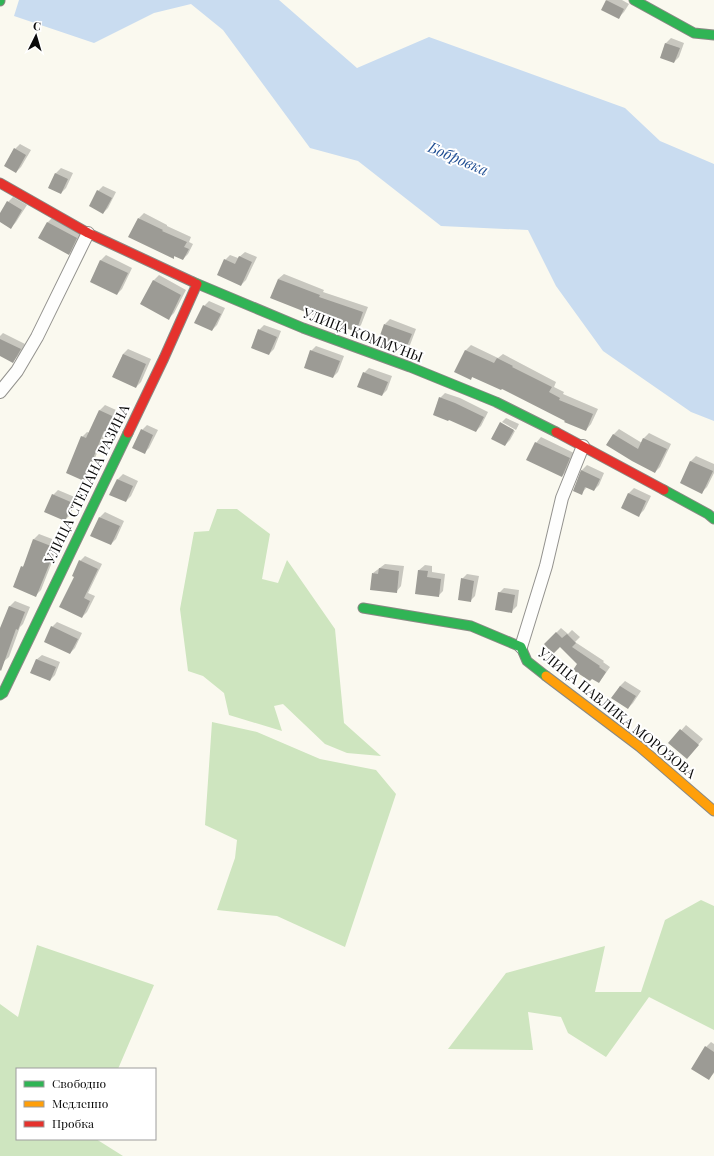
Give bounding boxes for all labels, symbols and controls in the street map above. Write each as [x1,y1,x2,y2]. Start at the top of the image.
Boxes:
north arrow [16,16,56,56]
text: С [32,18,42,33]
water label: Бобровка [424,136,492,180]
street label: УЛИЦА КОММУНЫ [299,302,426,366]
street label: УЛИЦА СТЕПАНА РАЗИНА [39,401,134,568]
street label: УЛИЦА ПАВЛИКА МОРОЗОВА [534,642,700,782]
legend [16,1068,156,1140]
text: Свободно [52,1075,107,1091]
text: Медленно [52,1095,109,1111]
text: Пробка [52,1115,94,1131]

